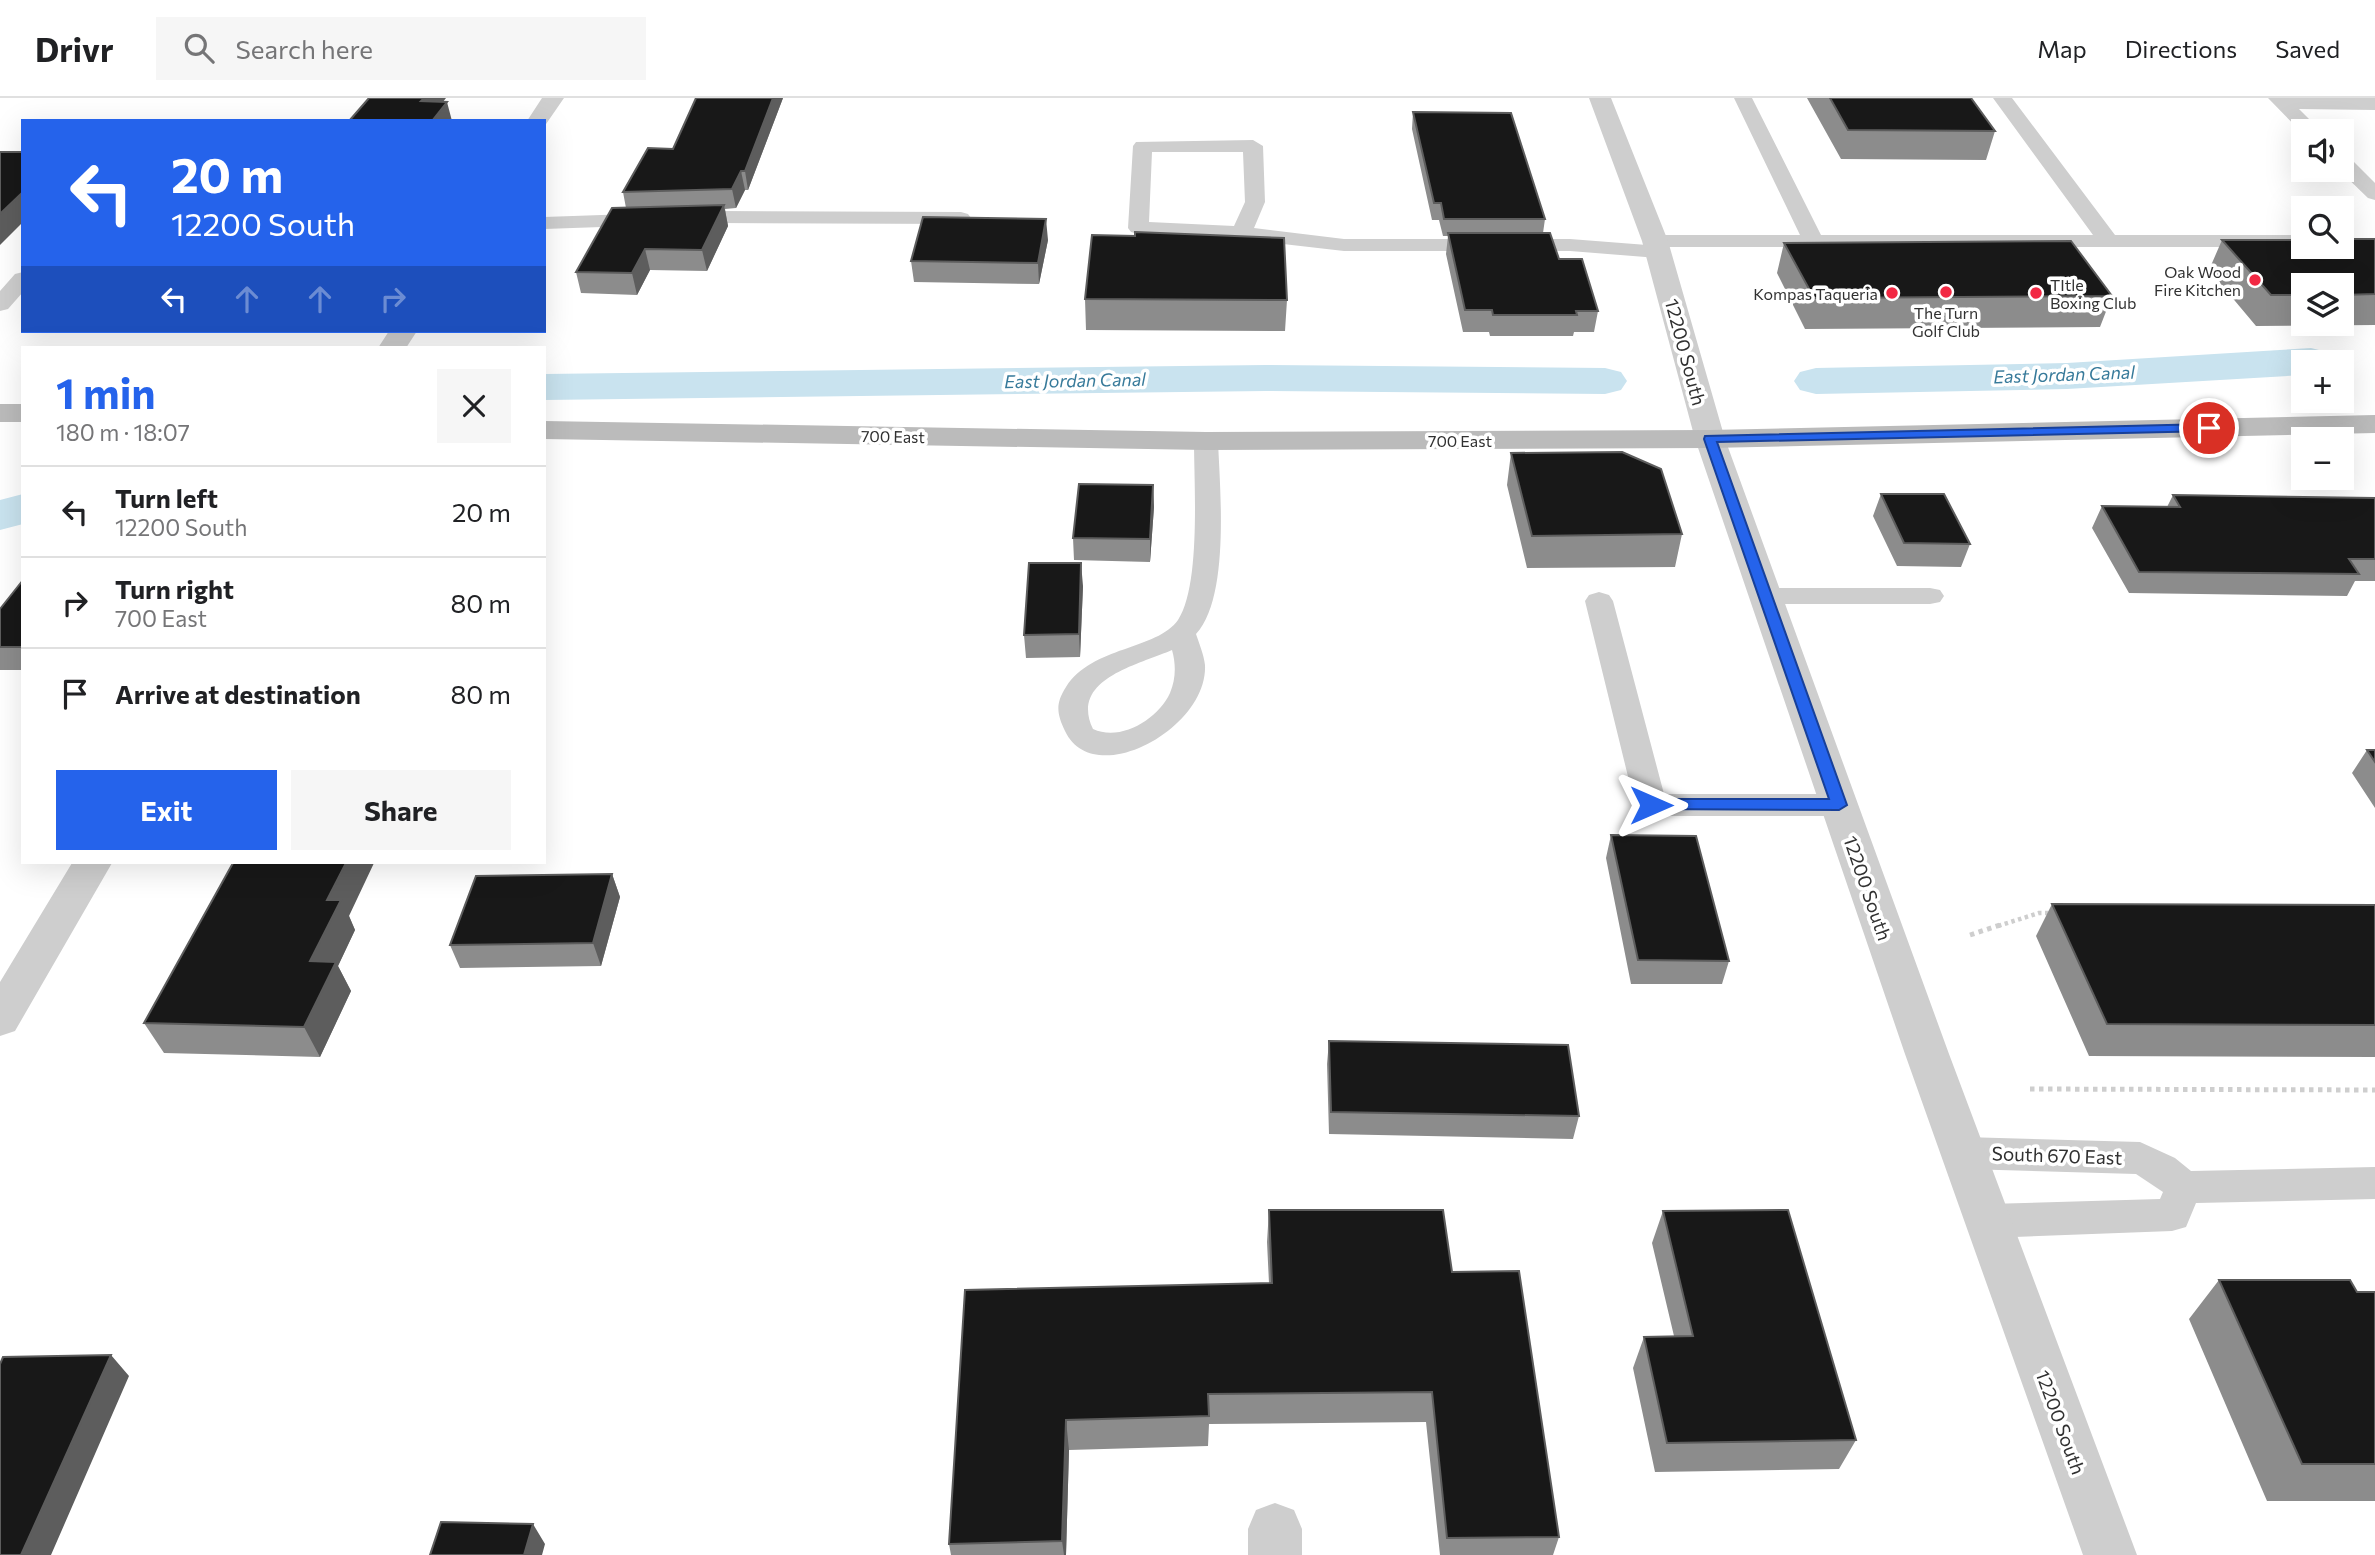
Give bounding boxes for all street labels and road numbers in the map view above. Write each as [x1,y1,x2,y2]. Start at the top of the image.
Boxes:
street label: 12200 South [1661,296,1711,408]
street label: 700 East [861,426,926,446]
street label: 700 East [1428,431,1492,450]
street label: 12200 South [1839,833,1897,943]
street label: South 670 East [1991,1141,2123,1169]
street label: 12200 South [2031,1367,2091,1477]

